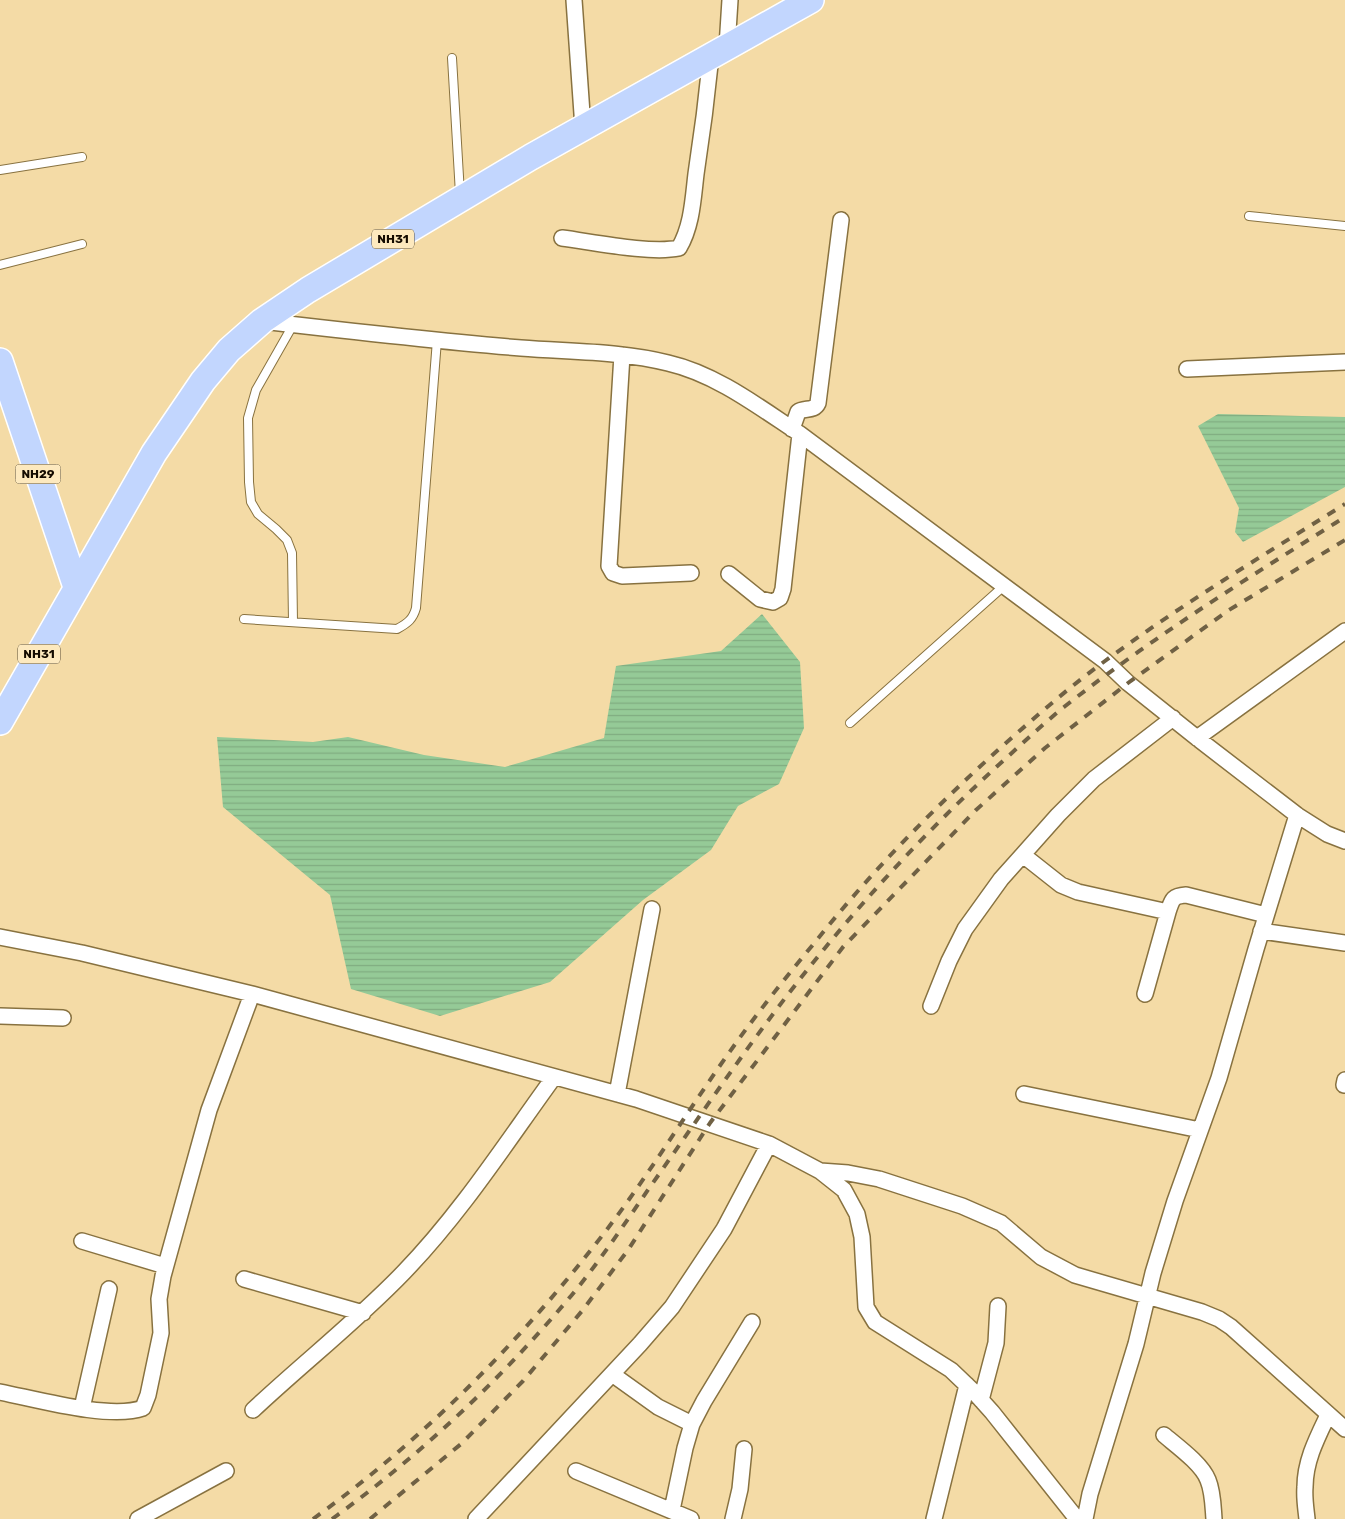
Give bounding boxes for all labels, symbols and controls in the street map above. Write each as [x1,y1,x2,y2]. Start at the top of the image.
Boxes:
road number: NH31 [372,230,414,248]
road number: NH29 [15,464,60,484]
road number: NH31 [18,644,60,664]

